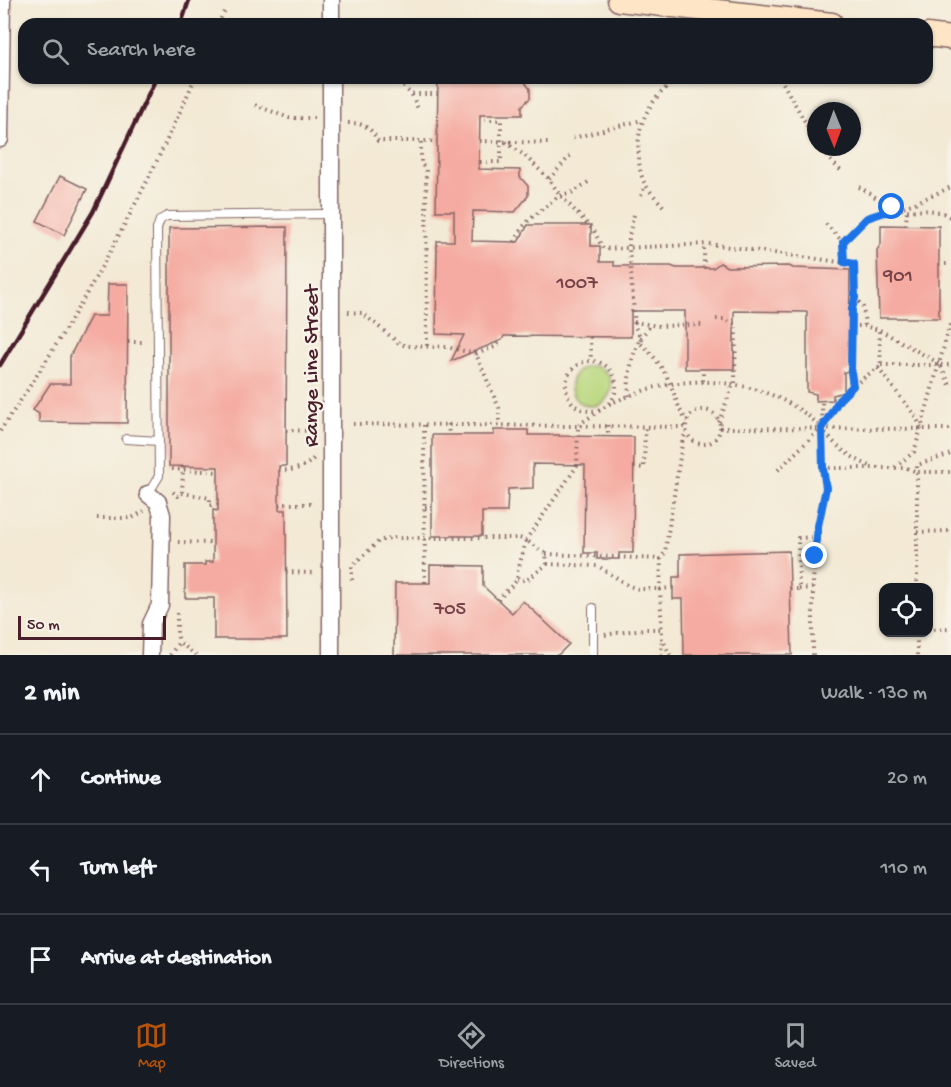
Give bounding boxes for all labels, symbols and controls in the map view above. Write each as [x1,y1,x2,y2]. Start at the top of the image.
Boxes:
search box [18,18,933,84]
icon: search [39,35,72,68]
text: Search here [87,38,195,64]
north arrow [807,102,861,156]
route start [878,193,904,219]
house number: 901 [882,266,913,289]
house number: 1007 [555,273,598,296]
street label: Range Line Street [300,283,326,447]
route end [801,542,827,568]
map controls [879,583,933,637]
button: locate [879,583,933,637]
house number: 705 [433,599,466,622]
scale bar [18,613,166,640]
text: 50 m [27,617,60,636]
text: 2 min [24,679,79,710]
text: Walk · 130 m [821,683,927,706]
icon: ahead [24,763,57,796]
text: Continue [81,766,161,792]
text: 20 m [887,768,927,791]
icon: left [24,853,57,886]
text: Turn left [81,856,155,882]
text: 110 m [881,858,927,881]
icon: arrive [24,943,57,976]
text: Arrive at destination [81,946,271,972]
tab: Map [135,1019,168,1074]
tab: Directions [439,1019,504,1074]
tab: Saved [775,1019,816,1074]

